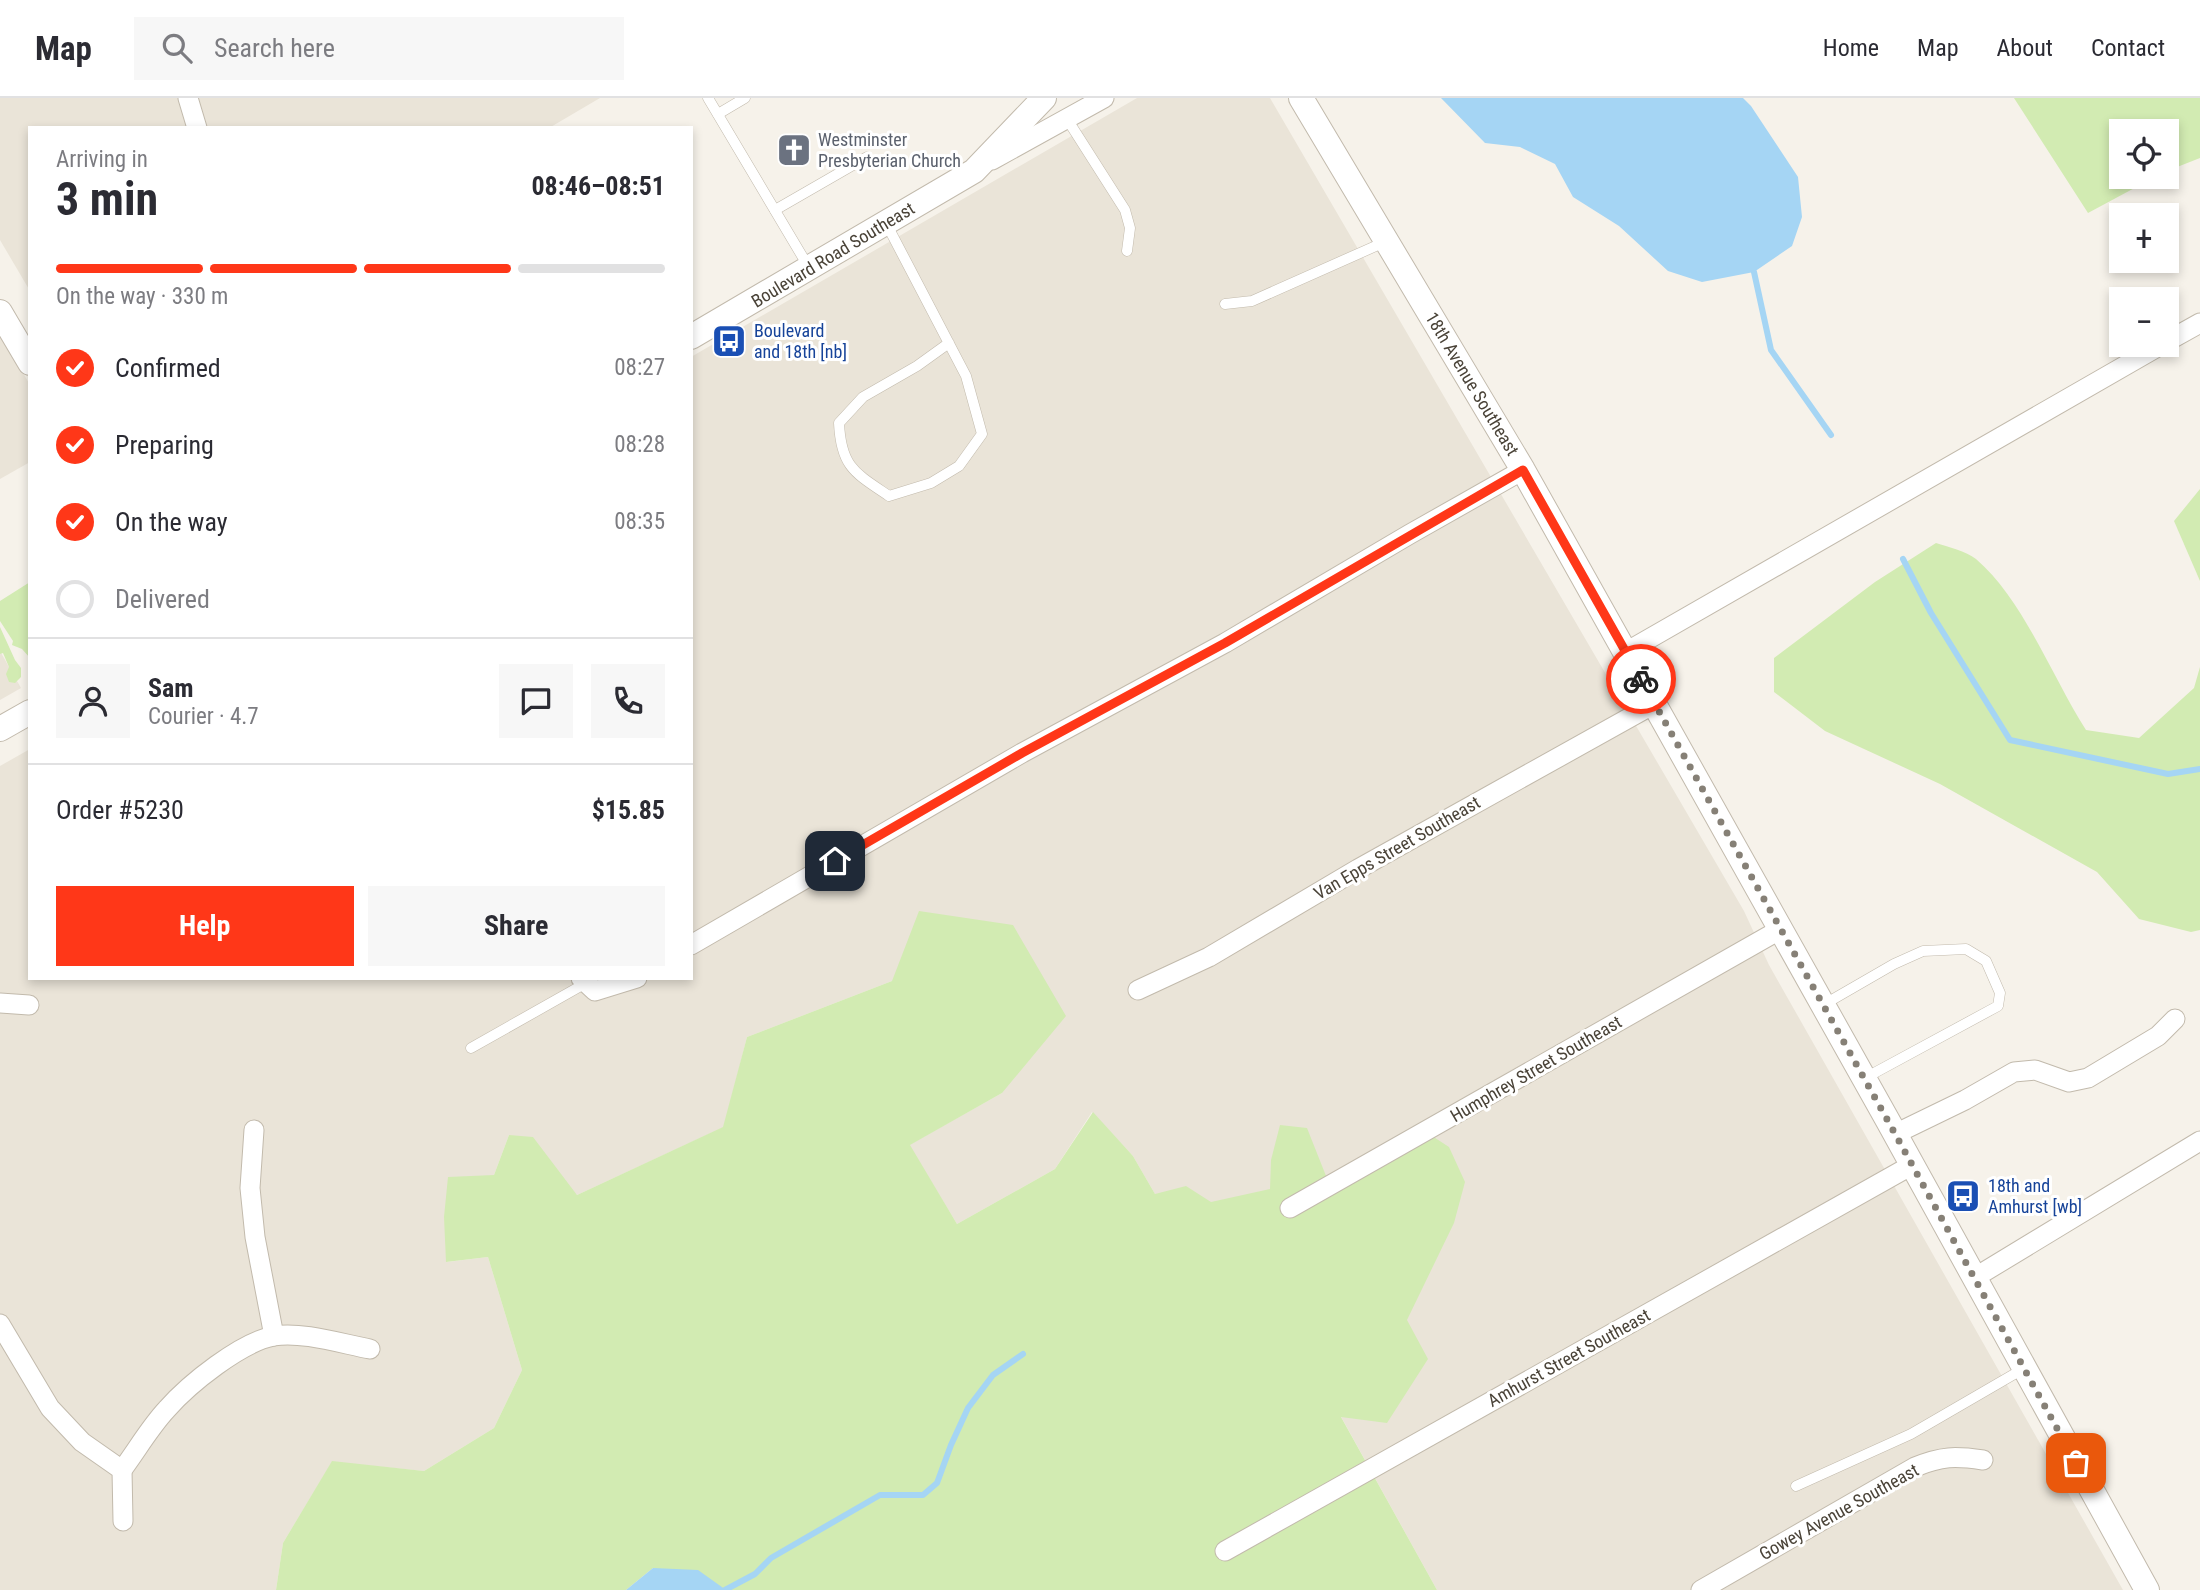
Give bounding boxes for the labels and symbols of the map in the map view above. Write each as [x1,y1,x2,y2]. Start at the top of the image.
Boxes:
place label: Westminster Presbyterian Church [818,129,961,171]
church icon: Westminster Presbyterian Church [775,131,813,169]
street label: Boulevard Road Southeast [747,198,918,312]
street label: 18th Avenue Southeast [1421,308,1524,459]
place label: Boulevard and 18th [nb] [754,320,847,362]
bus stop icon: Boulevard and 18th [nb] [710,322,748,360]
courier [1606,644,1676,714]
street label: Van Epps Street Southeast [1310,791,1483,904]
pin [805,831,865,891]
street label: Humphrey Street Southeast [1446,1011,1625,1126]
place label: 18th and Amhurst [wb] [1988,1175,2082,1217]
bus stop icon: 18th and Amhurst [wb] [1944,1177,1982,1215]
street label: Amhurst Street Southeast [1484,1304,1654,1411]
pin [2046,1433,2106,1493]
street label: Gowey Avenue Southeast [1755,1459,1922,1564]

